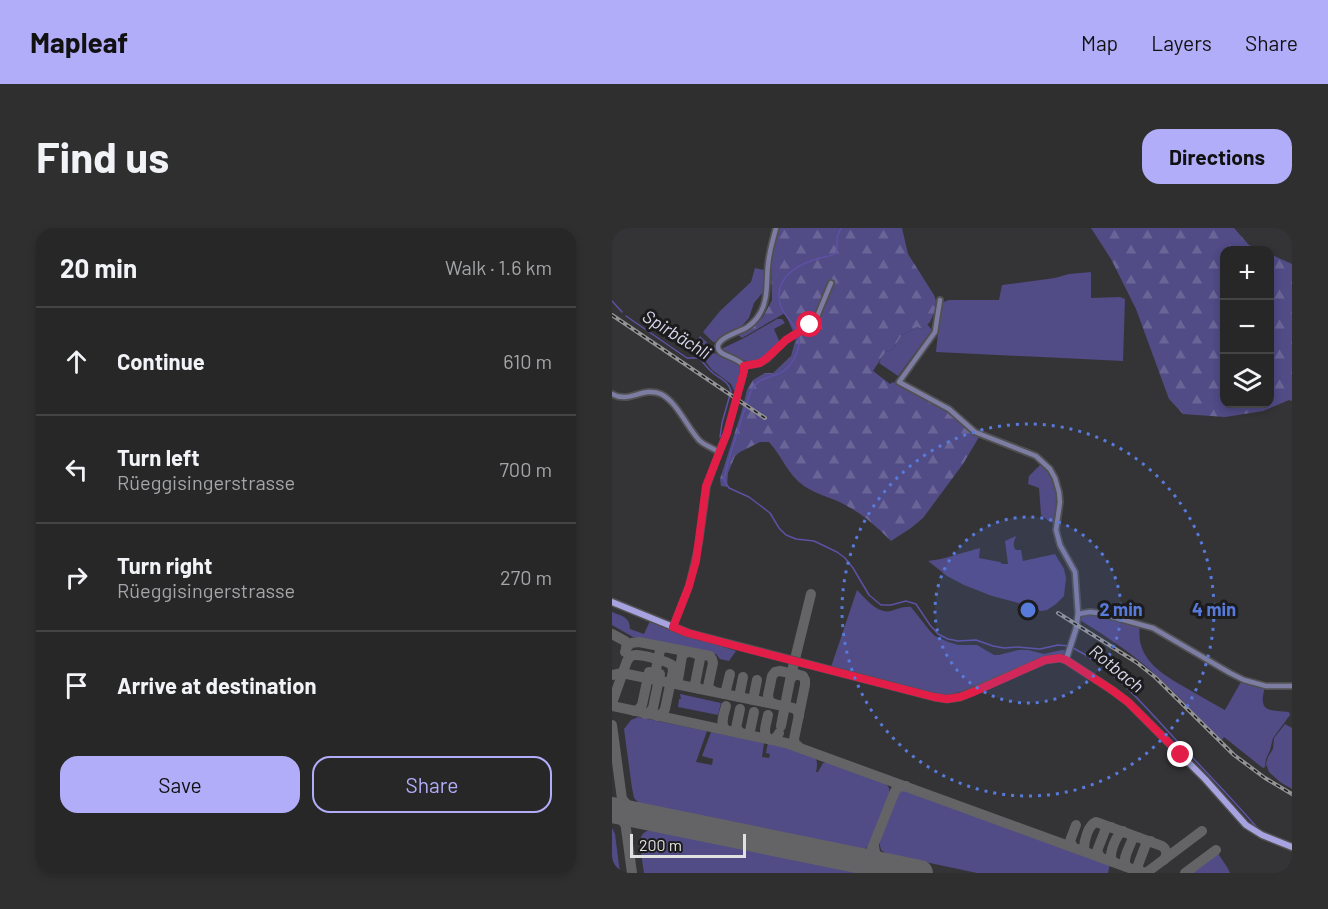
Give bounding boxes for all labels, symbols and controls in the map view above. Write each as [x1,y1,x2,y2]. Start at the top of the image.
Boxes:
text: Mapleaf [30,25,128,59]
text: Map [1081,30,1118,55]
text: Layers [1151,30,1212,55]
text: Share [1245,30,1298,55]
button: Directions [1142,129,1292,184]
text: Find us [36,131,169,181]
map controls [1220,246,1274,408]
button: + [1220,246,1274,300]
text: 20 min [60,252,137,283]
text: Walk · 1.6 km [445,255,552,279]
button: − [1220,300,1274,354]
water label: Spirbächli [639,305,715,364]
route start [796,311,822,337]
icon: ahead [60,345,93,378]
text: Continue [117,348,205,374]
text: 610 m [503,349,552,373]
button: layers [1220,354,1274,408]
text: Turn left [117,444,200,470]
icon: left [60,453,93,486]
text: 700 m [499,457,552,481]
text: Rüeggisingerstrasse [117,470,295,494]
text: Turn right [117,552,212,578]
icon: right [60,561,93,594]
text: 270 m [500,565,552,589]
text: Rüeggisingerstrasse [117,578,295,602]
text: 2 min [1099,598,1143,620]
text: 4 min [1192,598,1236,620]
centre of rings [1018,600,1038,620]
water label: Rotbach [1085,639,1149,697]
icon: arrive [60,669,93,702]
text: Arrive at destination [117,672,316,698]
route end [1167,741,1193,767]
button: Save [60,756,300,813]
button: Share [312,756,552,813]
scale bar [630,831,746,858]
text: 200 m [639,835,682,854]

